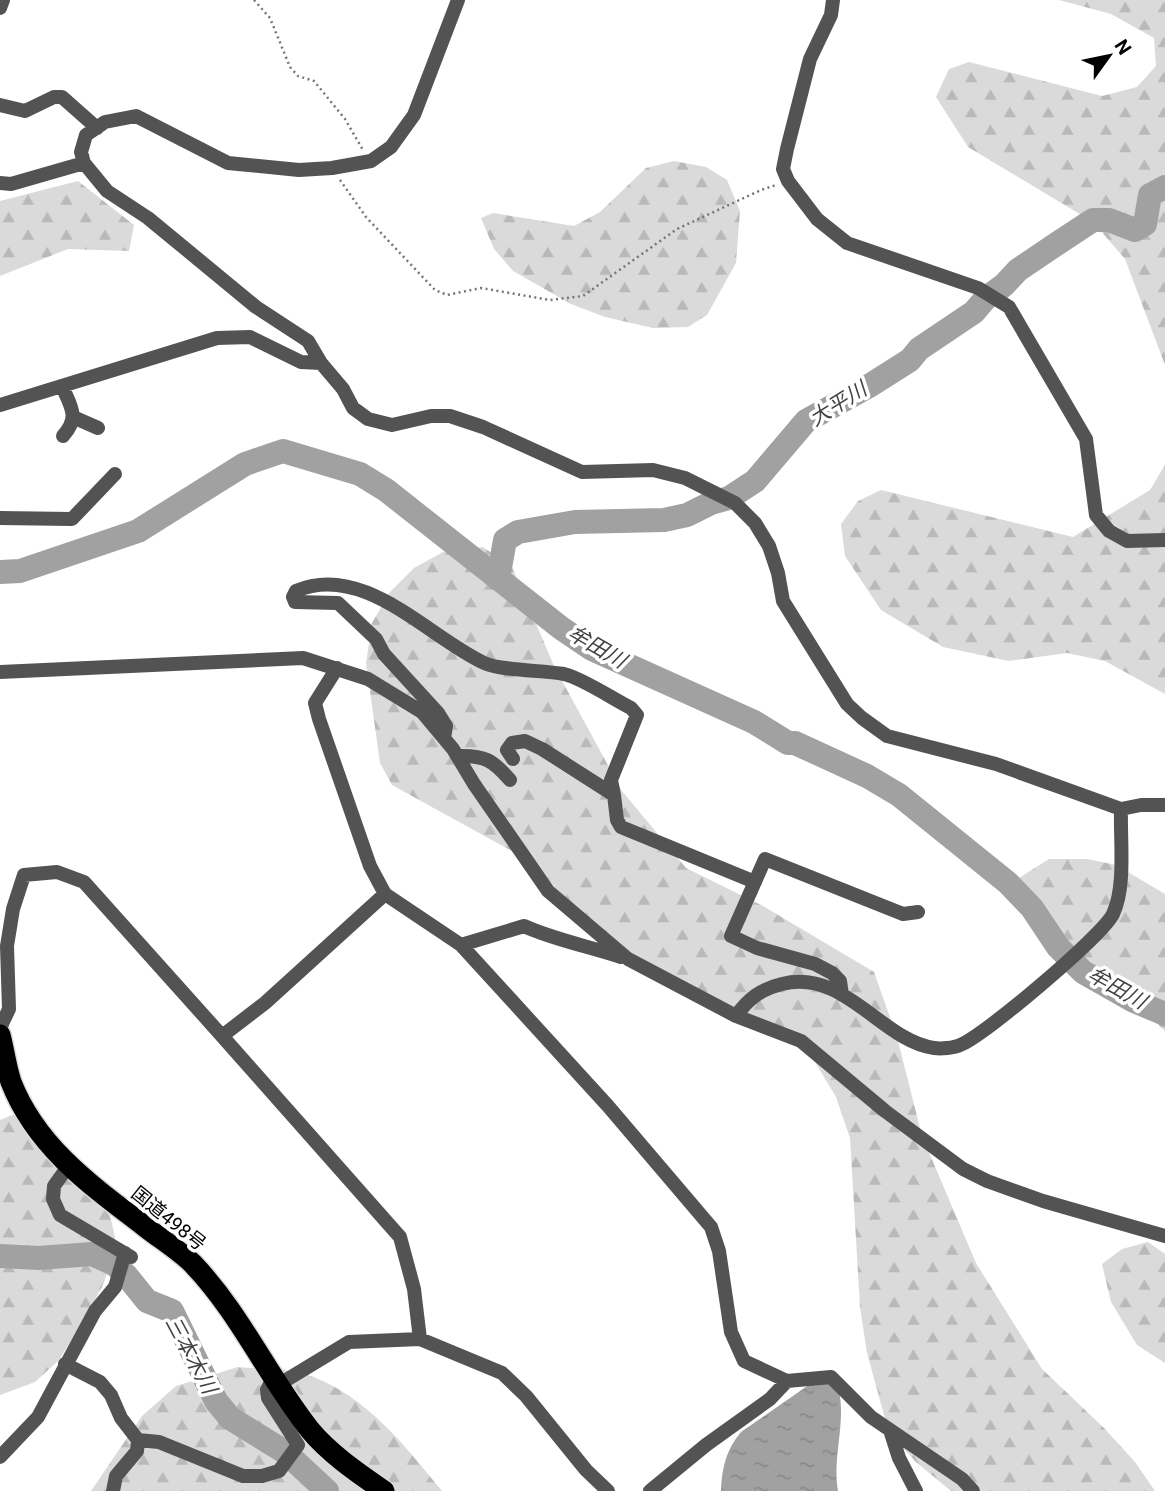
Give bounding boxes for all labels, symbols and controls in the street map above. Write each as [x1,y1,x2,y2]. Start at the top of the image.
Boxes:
north arrow [1074,21,1144,91]
text: N [1110,35,1136,59]
water label: 大平川 [805,376,873,431]
water label: 牟田川 [564,621,632,674]
water label: 牟田川 [1084,962,1152,1015]
street label: 国道498号 [127,1181,211,1255]
water label: 三本木川 [161,1312,222,1399]

